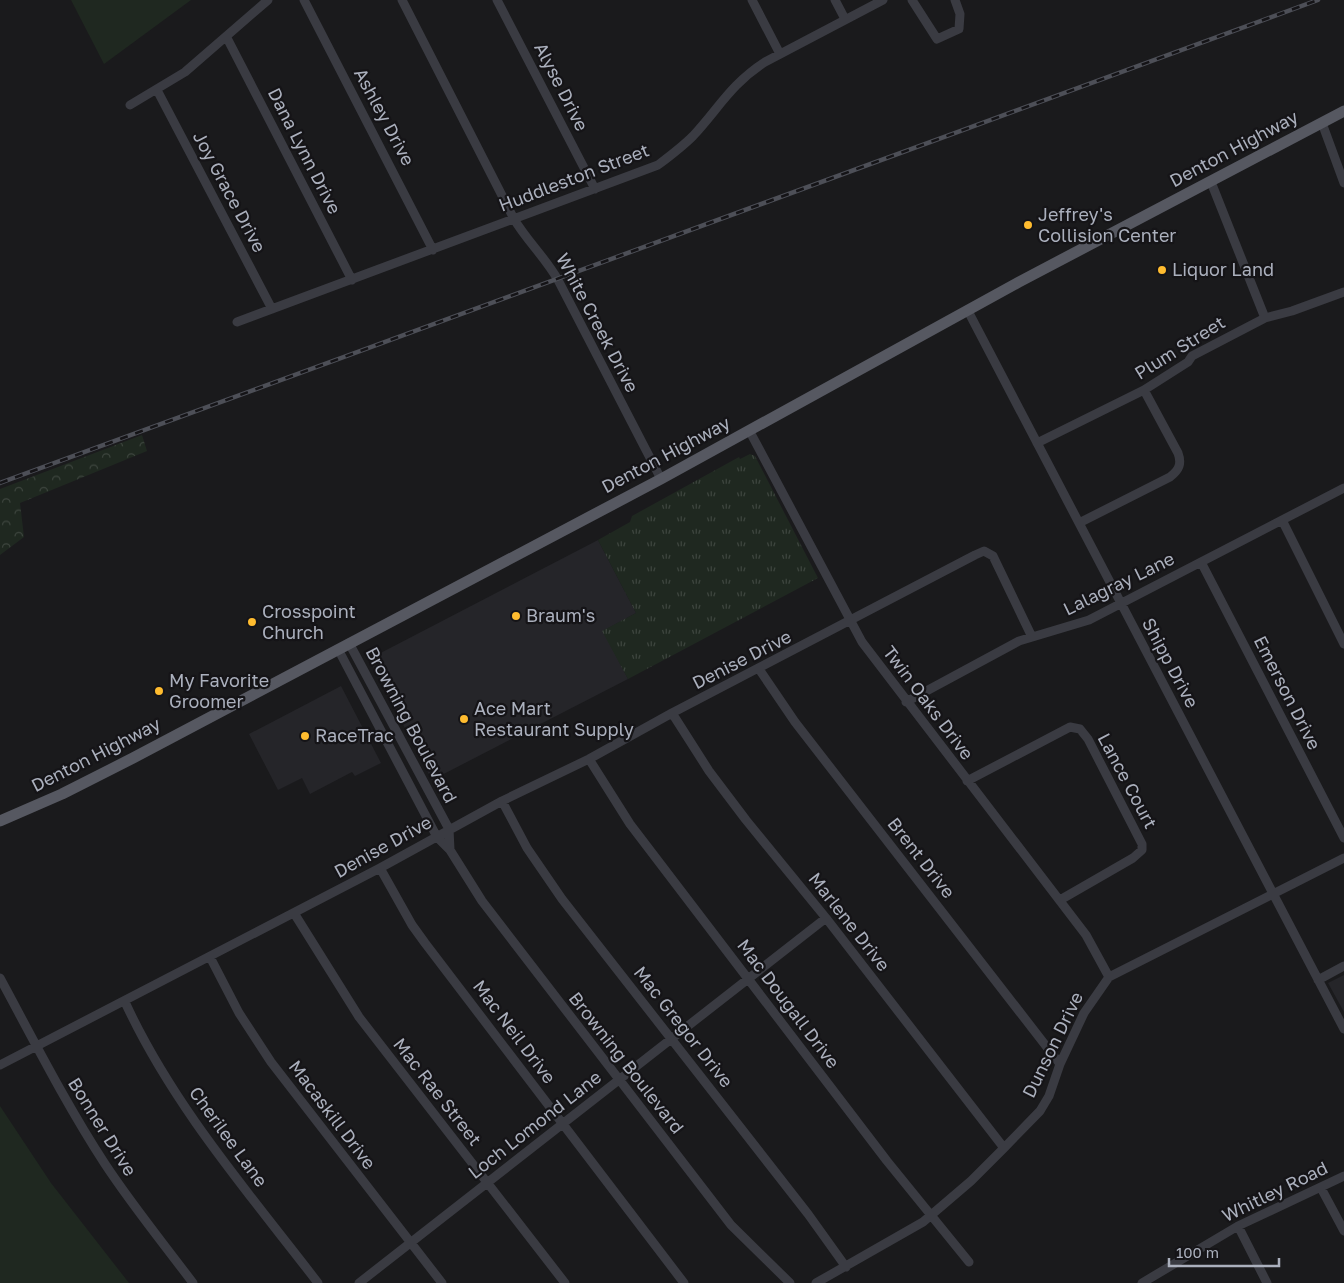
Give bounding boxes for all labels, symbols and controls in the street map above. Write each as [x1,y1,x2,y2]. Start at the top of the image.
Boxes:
street label: Alyse Drive [530,39,594,134]
street label: Ashley Drive [350,64,420,169]
street label: Dana Lynn Drive [264,84,346,217]
street label: Denton Highway [1166,105,1301,191]
street label: Joy Grace Drive [189,127,271,256]
street label: Huddleston Street [495,138,652,216]
place label: Jeffrey's Collision Center [1038,203,1176,246]
marker: Jeffrey's Collision Center [1022,219,1034,231]
street label: White Creek Drive [552,249,644,396]
place label: Liquor Land [1172,258,1274,280]
marker: Liquor Land [1156,264,1168,276]
street label: Plum Street [1130,311,1229,384]
street label: Denton Highway [598,411,733,497]
street label: Lalagray Lane [1059,547,1178,620]
place label: Crosspoint Church [262,600,356,643]
place label: Braum's [526,604,595,626]
marker: Braum's [510,610,522,622]
street label: Shipp Drive [1138,614,1204,711]
marker: Crosspoint Church [246,616,258,628]
street label: Denise Drive [688,625,795,693]
street label: Emerson Drive [1250,632,1326,753]
street label: Twin Oaks Drive [879,641,979,764]
street label: Browning Boulevard [361,643,462,806]
place label: My Favorite Groomer [169,669,269,712]
marker: My Favorite Groomer [153,685,165,697]
place label: Ace Mart Restaurant Supply [474,697,634,740]
street label: Denton Highway [27,712,164,796]
marker: Ace Mart Restaurant Supply [458,713,470,725]
place label: RaceTrac [315,724,394,746]
street label: Lance Court [1094,729,1162,832]
marker: RaceTrac [299,730,311,742]
street label: Denise Drive [330,810,435,882]
street label: Brent Drive [883,813,960,902]
street label: Marlene Drive [804,868,895,975]
street label: Mac Dougall Drive [733,934,845,1072]
street label: Mac Gregor Drive [630,961,738,1091]
street label: Mac Neil Drive [469,975,561,1087]
street label: Browning Boulevard [565,987,689,1138]
street label: Dunson Drive [1017,988,1087,1101]
street label: Mac Rae Street [389,1033,487,1150]
street label: Macaskill Drive [285,1056,381,1173]
street label: Loch Lomond Lane [464,1065,605,1183]
street label: Bonner Drive [64,1073,142,1180]
street label: Cherilee Lane [185,1082,273,1191]
street label: Whitley Road [1218,1156,1331,1226]
scale bar [1169,1236,1279,1268]
text: 100 m [1176,1243,1219,1261]

